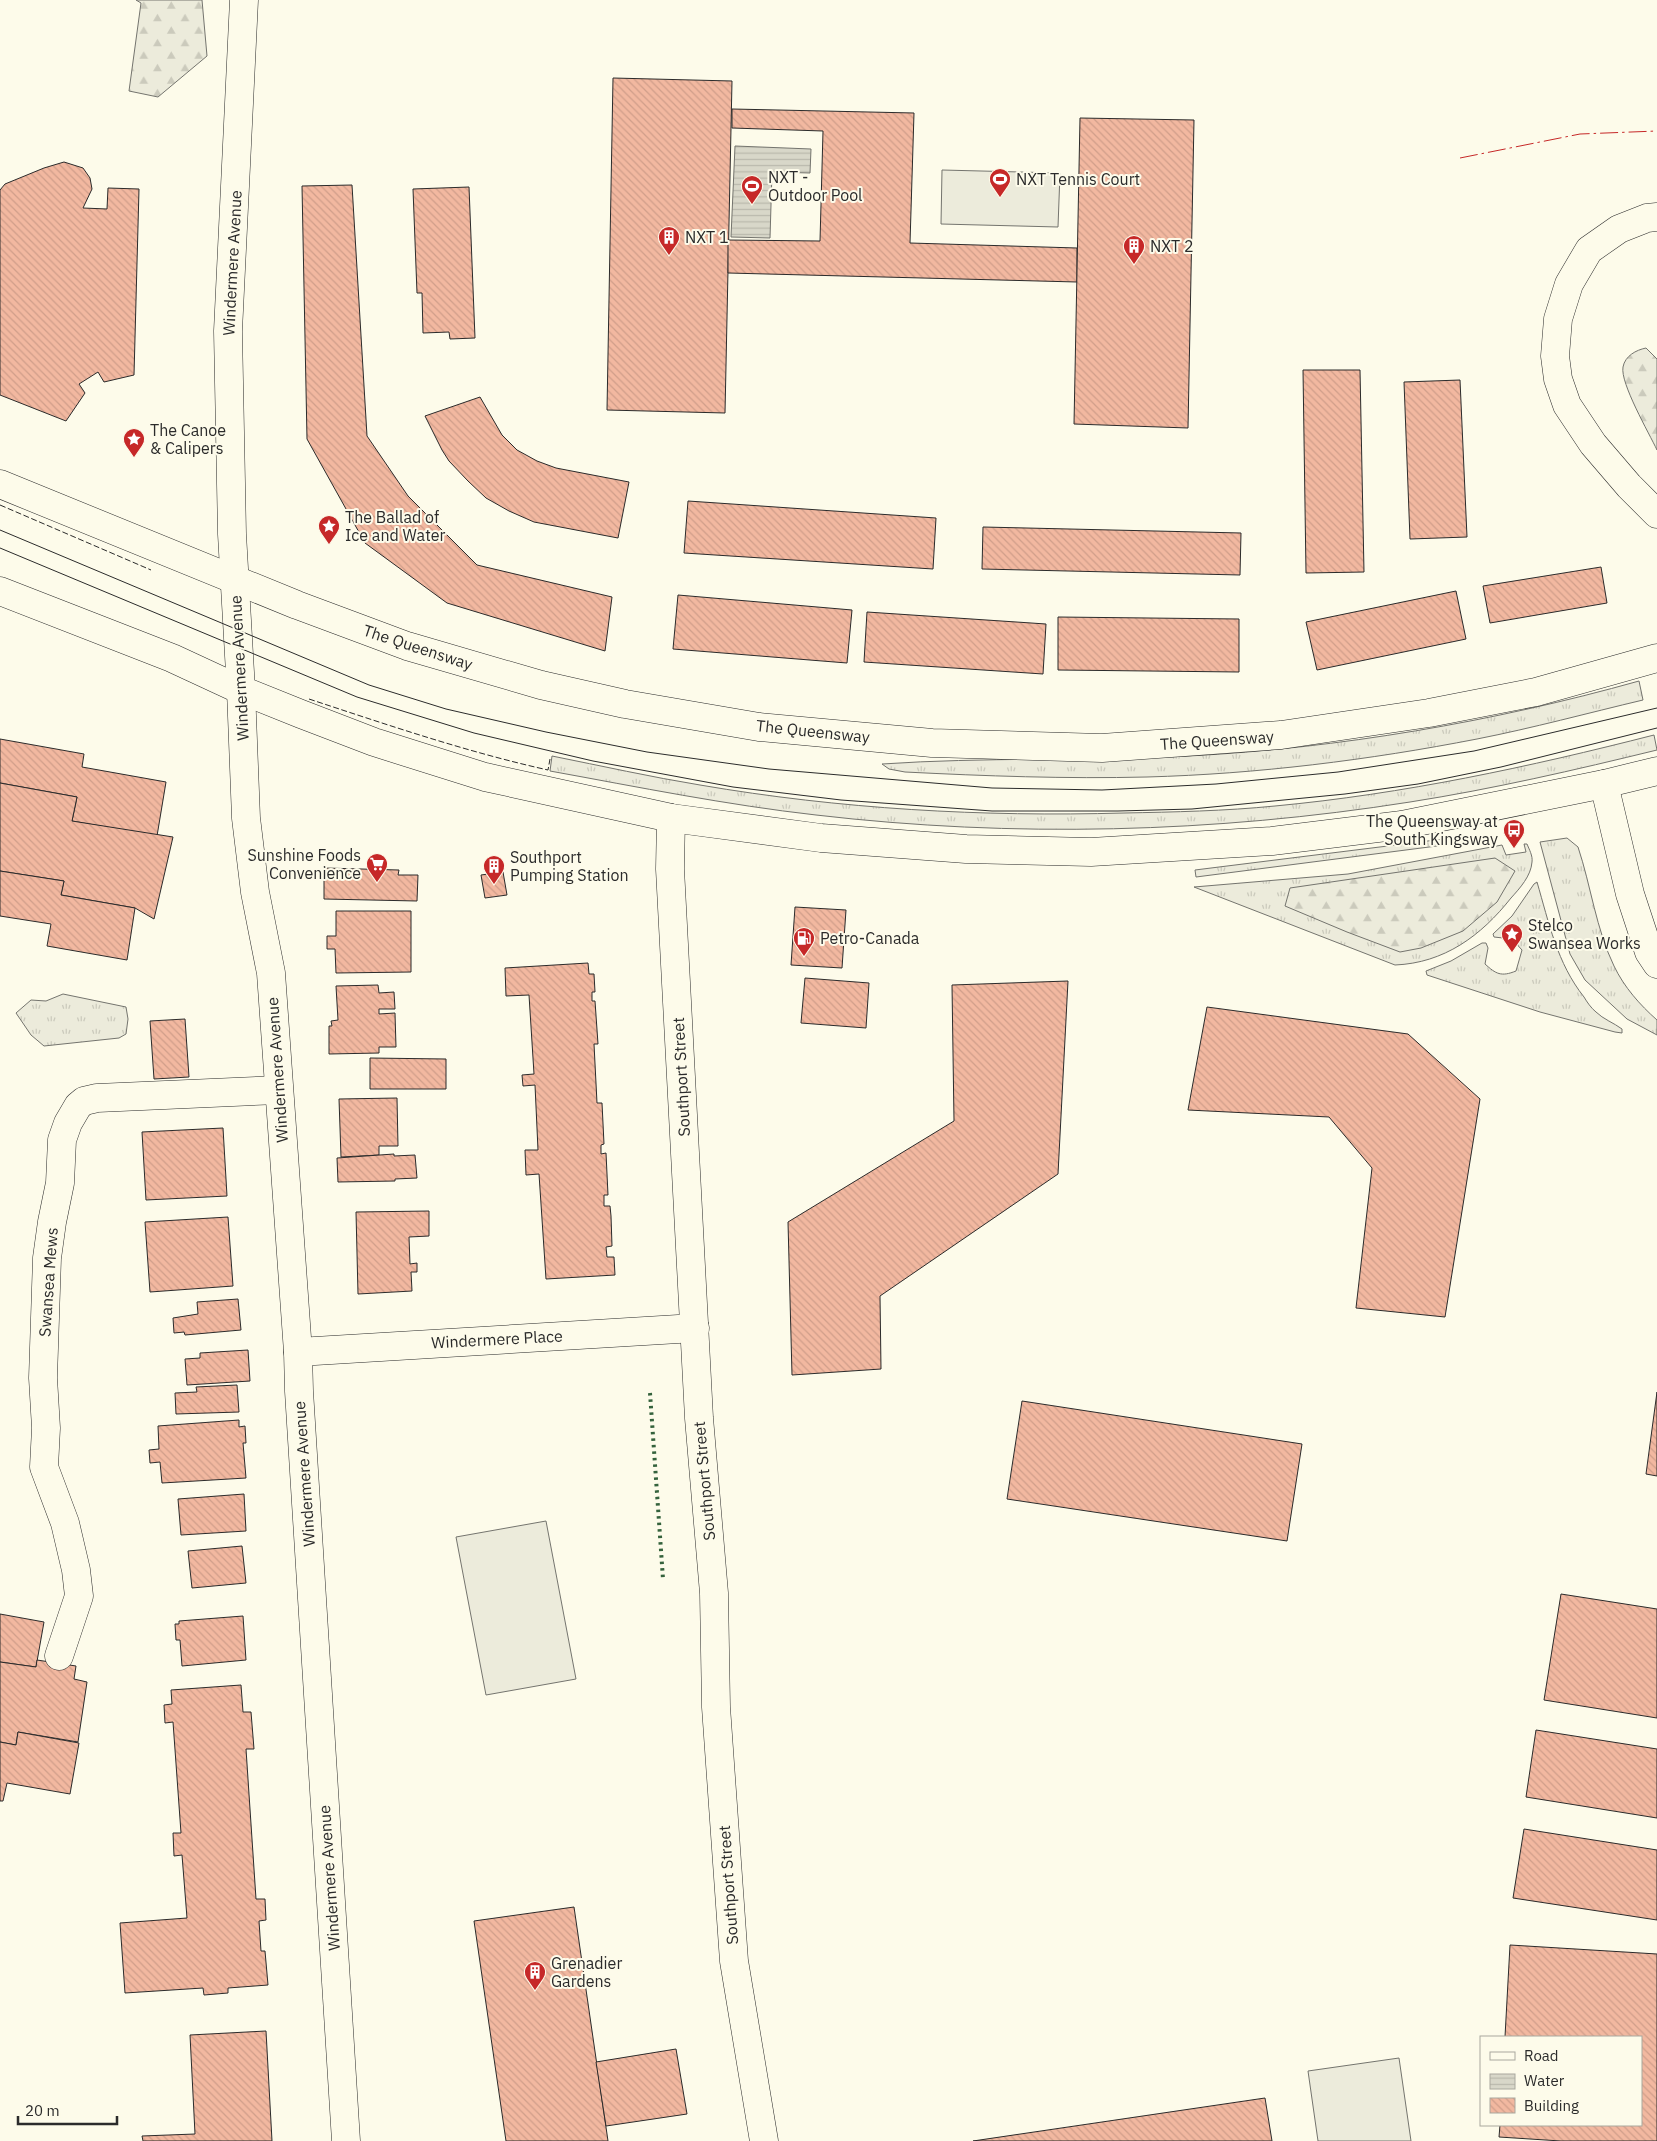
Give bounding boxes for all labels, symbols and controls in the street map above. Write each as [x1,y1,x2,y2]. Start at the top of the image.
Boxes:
place label: NXT - Outdoor Pool [768,167,862,205]
sports icon: NXT Tennis Court [988,167,1012,198]
place label: NXT Tennis Court [1016,169,1140,189]
sports icon: NXT - Outdoor Pool [740,174,764,205]
street label: Windermere Avenue [218,189,246,336]
building icon: NXT 1 [657,225,681,256]
place label: NXT 1 [685,227,729,247]
building icon: NXT 2 [1122,234,1146,265]
place label: NXT 2 [1150,236,1194,256]
place label: The Canoe & Calipers [150,420,226,458]
place icon: The Canoe & Calipers [122,427,146,458]
place label: The Ballad of Ice and Water [345,507,445,545]
place icon: The Ballad of Ice and Water [317,514,341,545]
street label: Windermere Avenue [225,594,253,741]
street label: The Queensway [361,620,475,674]
street label: The Queensway [755,715,871,747]
street label: The Queensway [1159,726,1275,754]
place label: The Queensway at South Kingsway [1366,811,1498,849]
bus stop icon: The Queensway at South Kingsway [1502,818,1526,849]
place label: Sunshine Foods Convenience [247,845,361,883]
place label: Southport Pumping Station [510,847,628,885]
supermarket icon: Sunshine Foods Convenience [365,852,389,883]
building icon: Southport Pumping Station [482,854,506,885]
place label: Stelco Swansea Works [1528,915,1641,953]
place icon: Stelco Swansea Works [1500,922,1524,953]
fuel station icon: Petro-Canada [792,926,816,957]
place label: Petro-Canada [820,928,920,948]
street label: Windermere Avenue [262,996,292,1143]
street label: Southport Street [668,1017,694,1137]
street label: Swansea Mews [34,1227,62,1337]
street label: Windermere Place [431,1326,564,1352]
street label: Windermere Avenue [289,1400,319,1547]
street label: Southport Street [689,1421,719,1541]
street label: Windermere Avenue [314,1804,344,1951]
street label: Southport Street [714,1825,742,1945]
place label: Grenadier Gardens [551,1953,622,1991]
building icon: Grenadier Gardens [523,1960,547,1991]
legend [1480,2036,1642,2126]
text: Road [1524,2046,1559,2065]
text: Water [1524,2071,1565,2090]
scale bar [18,2094,116,2126]
text: Building [1524,2096,1579,2115]
text: 20 m [25,2101,60,2120]

